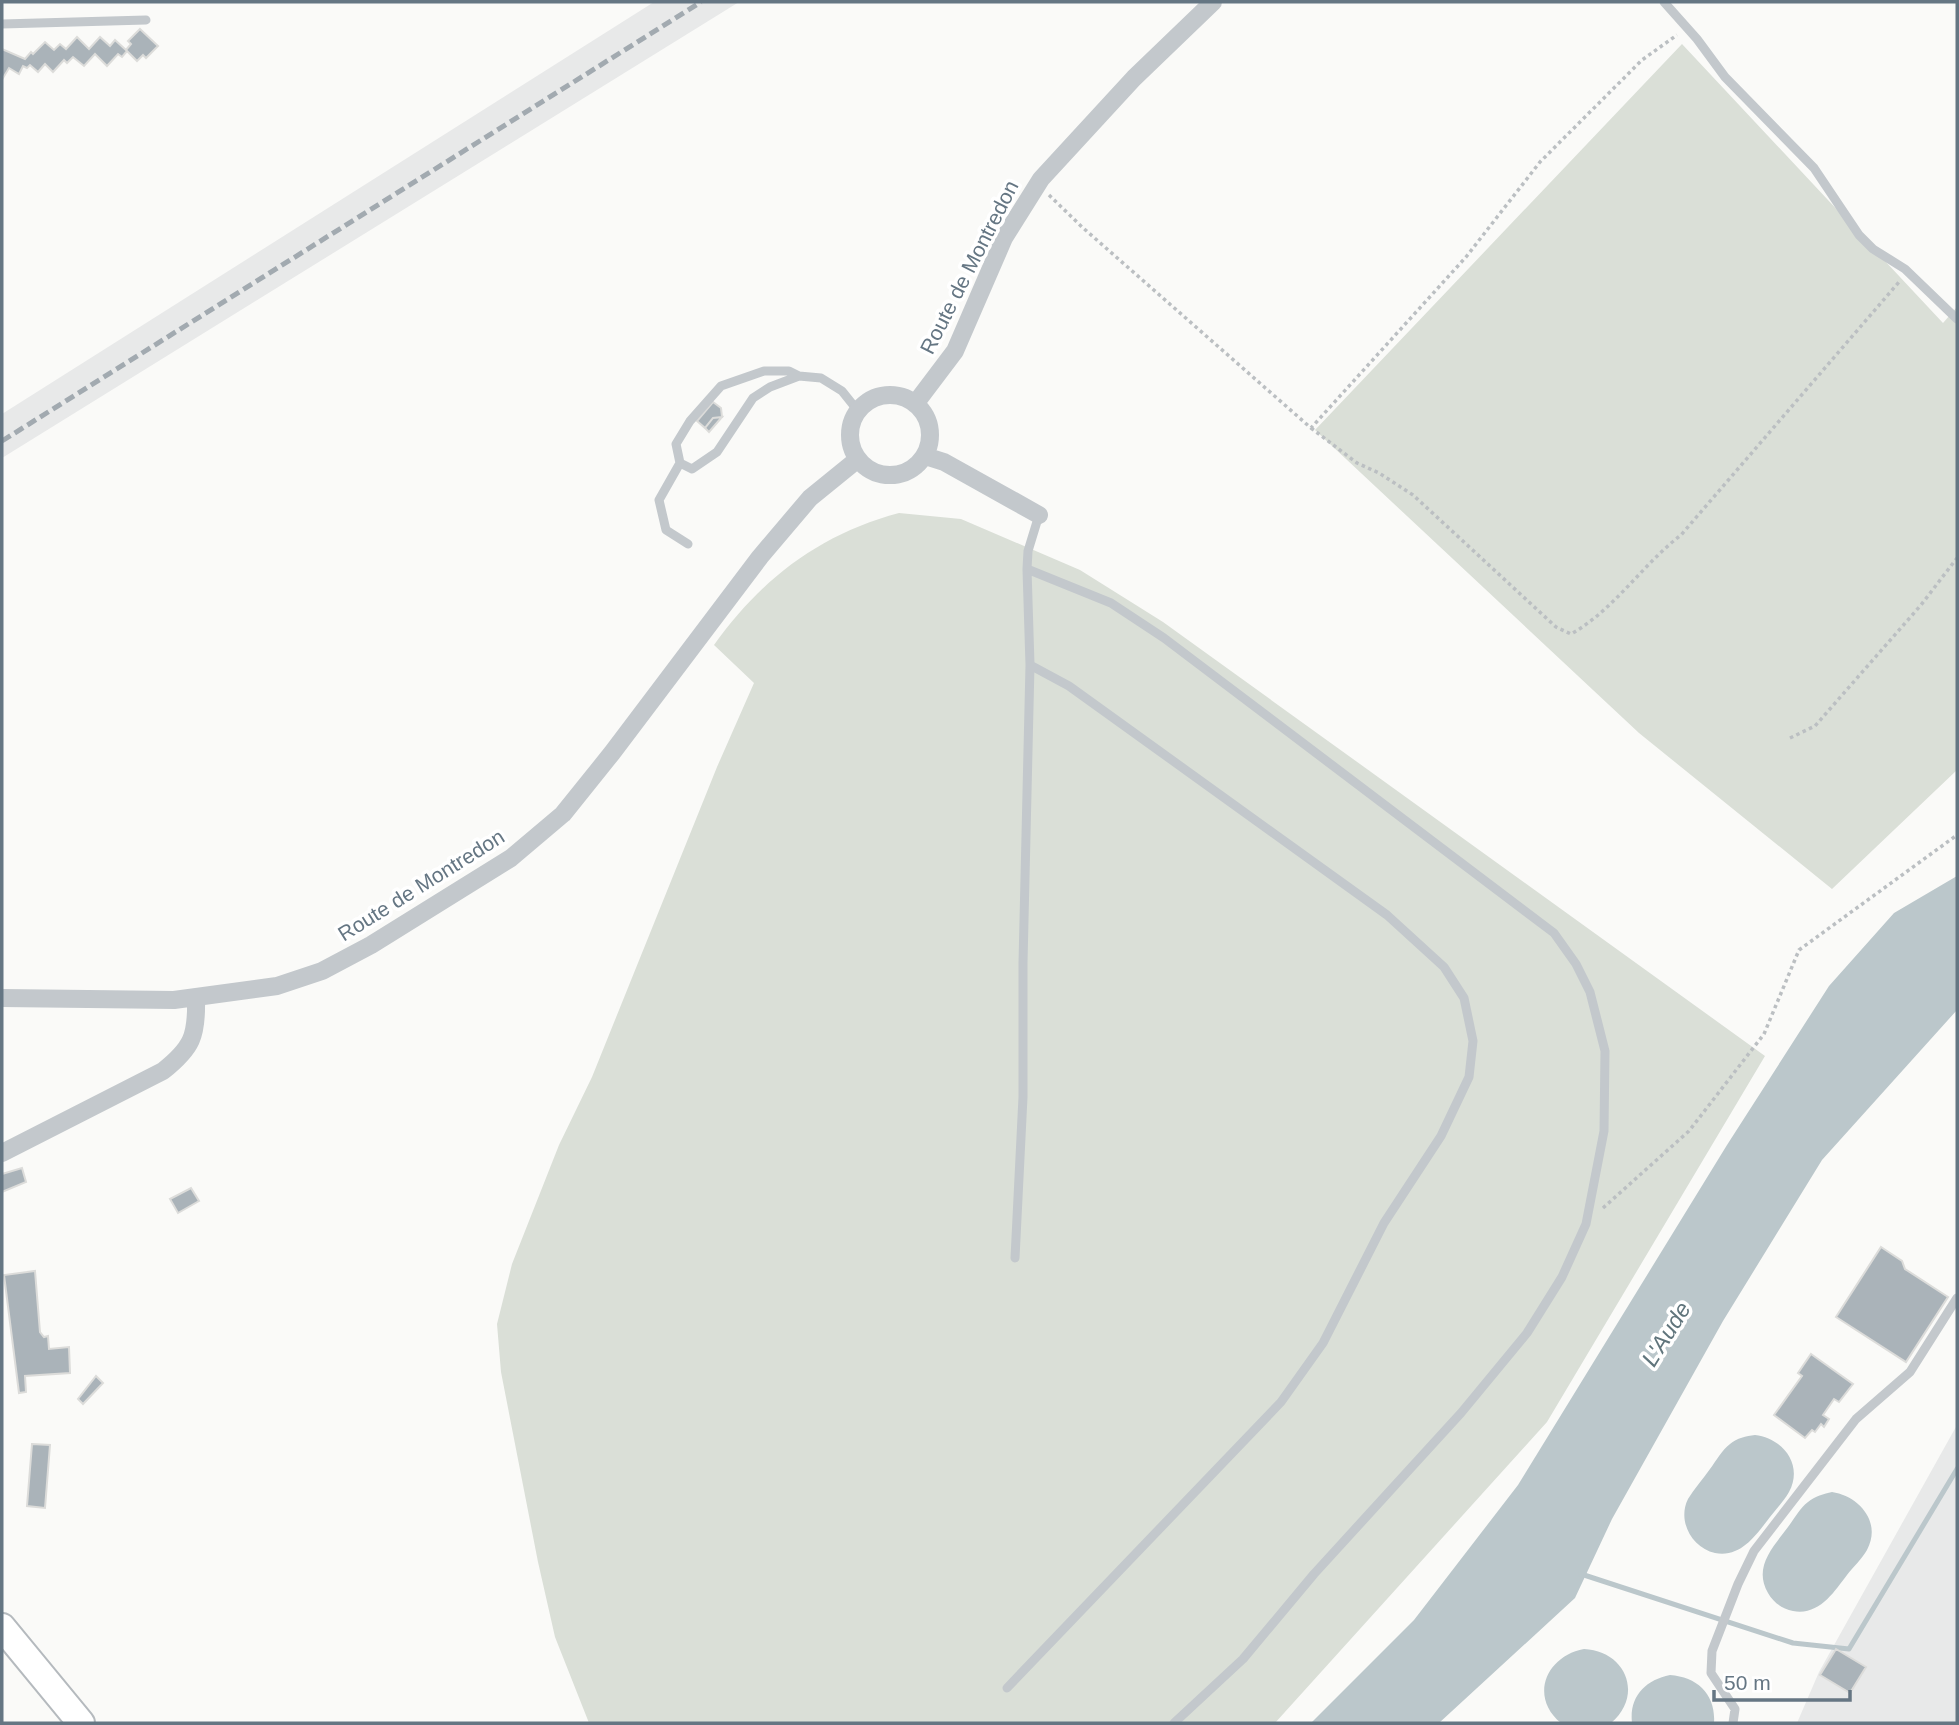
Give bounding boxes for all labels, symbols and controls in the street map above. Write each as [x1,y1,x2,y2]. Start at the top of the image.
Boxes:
street label: Route de Montredon [915,176,1023,358]
street label: Route de Montredon [334,825,508,945]
water label: L'Aude [1636,1297,1696,1371]
scale bar [1714,1658,1850,1702]
text: 50 m [1724,1671,1771,1694]

